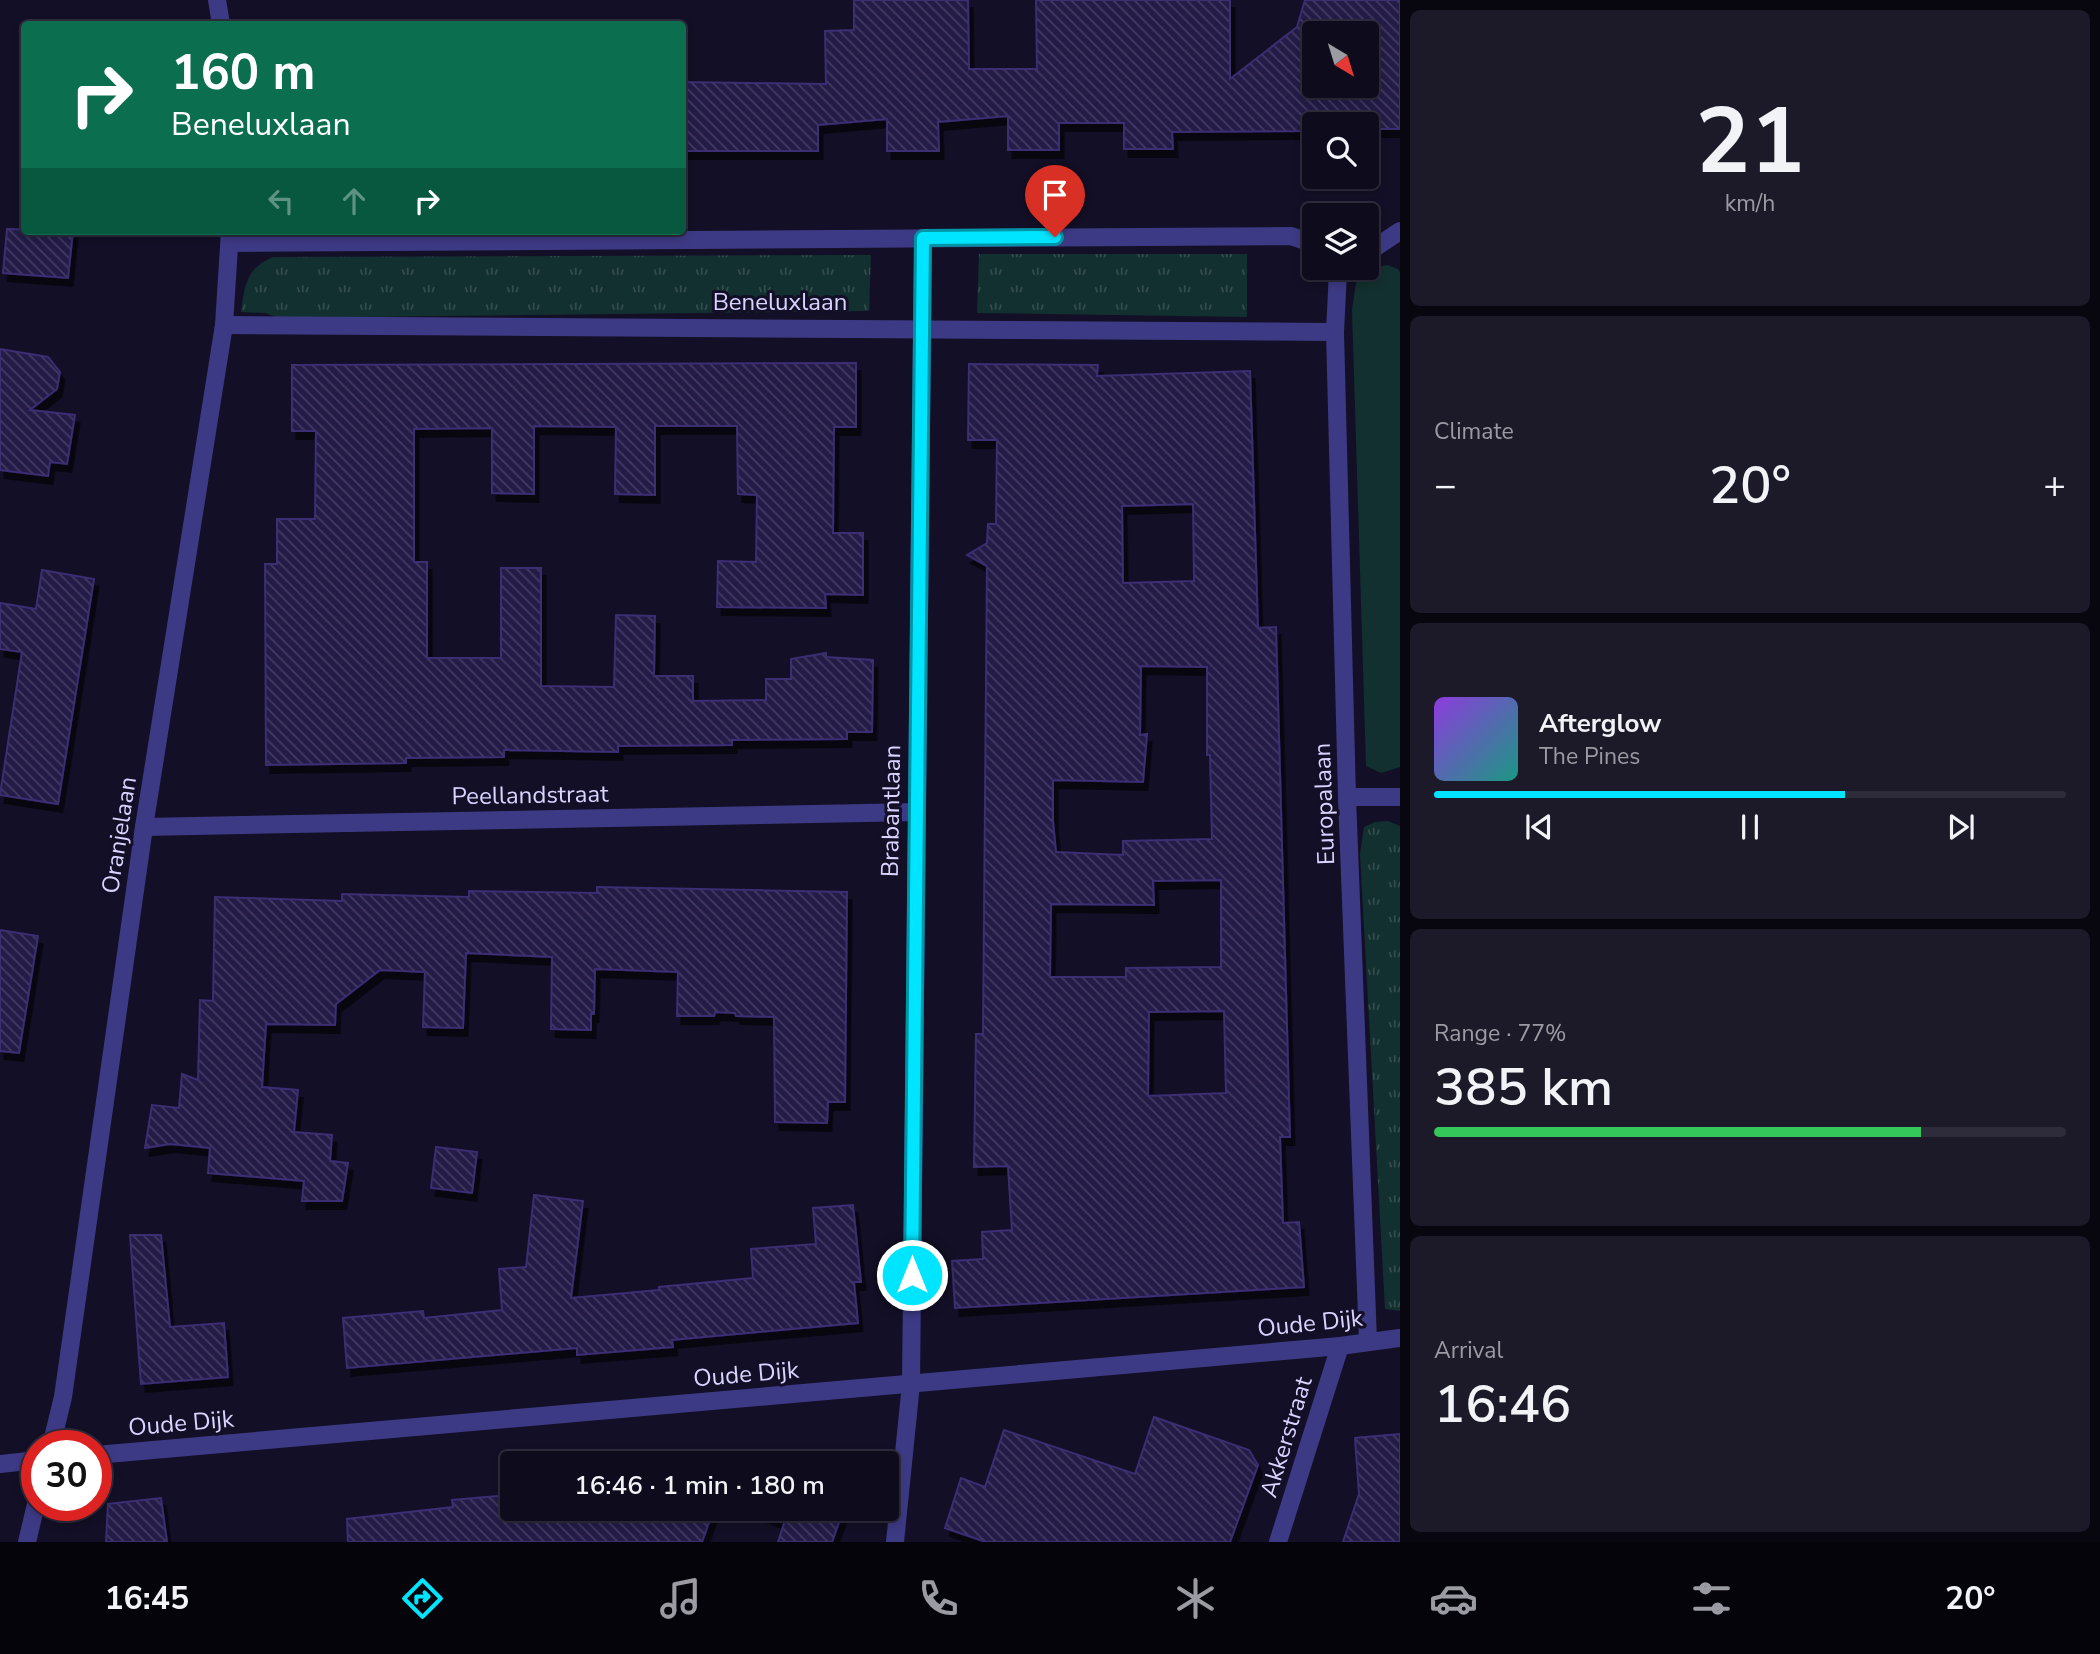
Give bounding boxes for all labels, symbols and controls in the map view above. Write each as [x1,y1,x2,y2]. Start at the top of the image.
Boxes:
north arrow [1302,21,1379,98]
map controls [1302,21,1379,280]
text: 160 m [171,39,315,106]
icon: right [56,49,147,140]
text: 21 [1695,80,1805,204]
text: Beneluxlaan [171,103,351,146]
button: search [1302,112,1379,189]
pin [1025,165,1085,237]
icon: arrive [1036,176,1074,214]
icon: left [262,182,300,220]
icon: ahead [335,182,373,220]
icon: right [408,182,446,220]
text: km/h [1725,188,1775,219]
button: layers [1302,203,1379,280]
street label: Beneluxlaan [713,286,847,318]
text: Climate [1434,416,1514,447]
text: 20° [1709,450,1791,521]
text: − [1434,460,1457,511]
text: + [2043,460,2066,511]
text: Afterglow [1539,706,1662,741]
text: The Pines [1539,741,1640,772]
street label: Europalaan [1306,742,1342,866]
street label: Brabantlaan [874,745,908,877]
street label: Oranjelaan [94,774,144,896]
street label: Peellandstraat [451,778,609,812]
icon: previous [1520,808,1558,846]
icon: pause [1731,808,1769,846]
icon: next [1942,808,1980,846]
text: Range · 77% [1434,1018,1566,1049]
text: 385 km [1434,1052,1613,1123]
position arrow [875,1238,949,1312]
street label: Oude Dijk [1256,1301,1365,1344]
text: Arrival [1434,1335,1503,1366]
street label: Oude Dijk [692,1353,801,1395]
text: 16:46 [1434,1369,1571,1440]
street label: Akkerstraat [1252,1372,1320,1501]
street label: Oude Dijk [127,1402,236,1444]
speed limit sign: 30 [21,1430,112,1521]
text: 16:46 · 1 min · 180 m [574,1468,825,1503]
icon: directions [398,1574,447,1623]
icon: music [656,1574,705,1623]
icon: phone [914,1574,963,1623]
icon: climate [1171,1574,1220,1623]
icon: car [1429,1574,1478,1623]
icon: filters [1687,1574,1736,1623]
text: 16:45 [104,1577,189,1620]
text: 20° [1945,1577,1995,1620]

